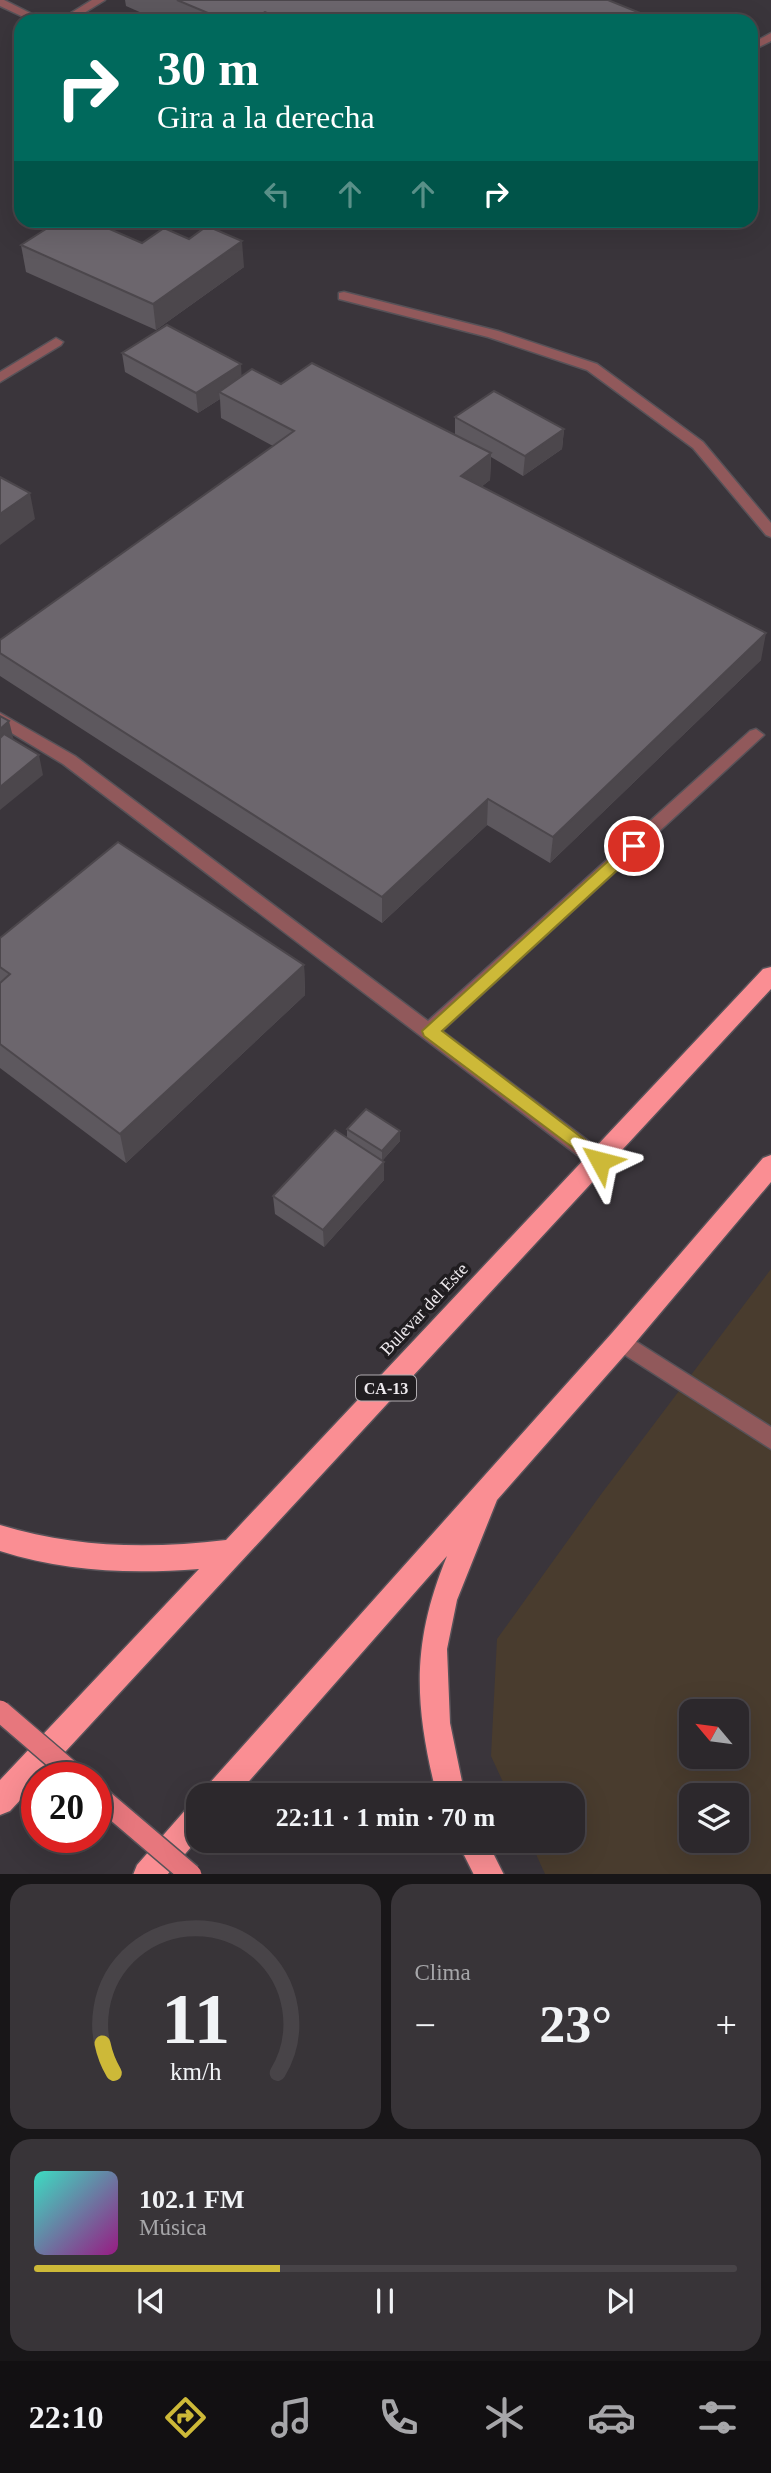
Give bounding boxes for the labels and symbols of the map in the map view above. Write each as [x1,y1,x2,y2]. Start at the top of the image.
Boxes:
pin [604,816,664,876]
position arrow [563,1124,637,1198]
street label: Bulevar del Este [376,1259,472,1359]
road number: CA-13 [356,1376,416,1400]
north arrow [679,1699,749,1769]
speed limit sign: 20 [21,1762,112,1853]

